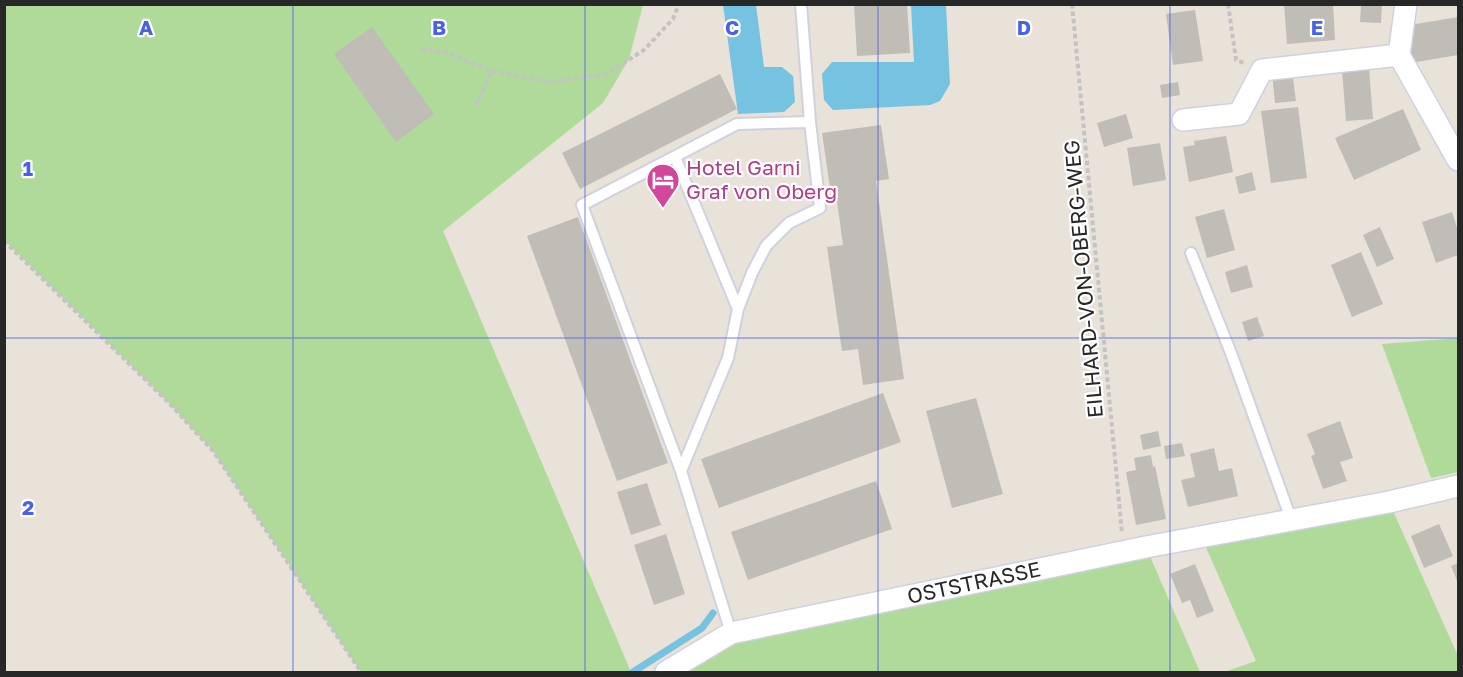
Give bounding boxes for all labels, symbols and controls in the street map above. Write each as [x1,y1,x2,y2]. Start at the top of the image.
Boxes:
text: A [139,15,153,39]
text: B [432,15,446,39]
text: C [725,15,739,39]
text: D [1017,15,1031,39]
text: E [1311,15,1323,39]
street label: EILHARD-VON-OBERG-WEG [1058,139,1108,419]
place label: Hotel Garni Graf von Oberg [686,154,837,204]
text: 1 [23,156,33,180]
hotel icon: Hotel Garni Graf von Oberg [645,162,681,209]
text: 2 [22,495,34,519]
street label: OSTSTRASSE [905,555,1043,609]

